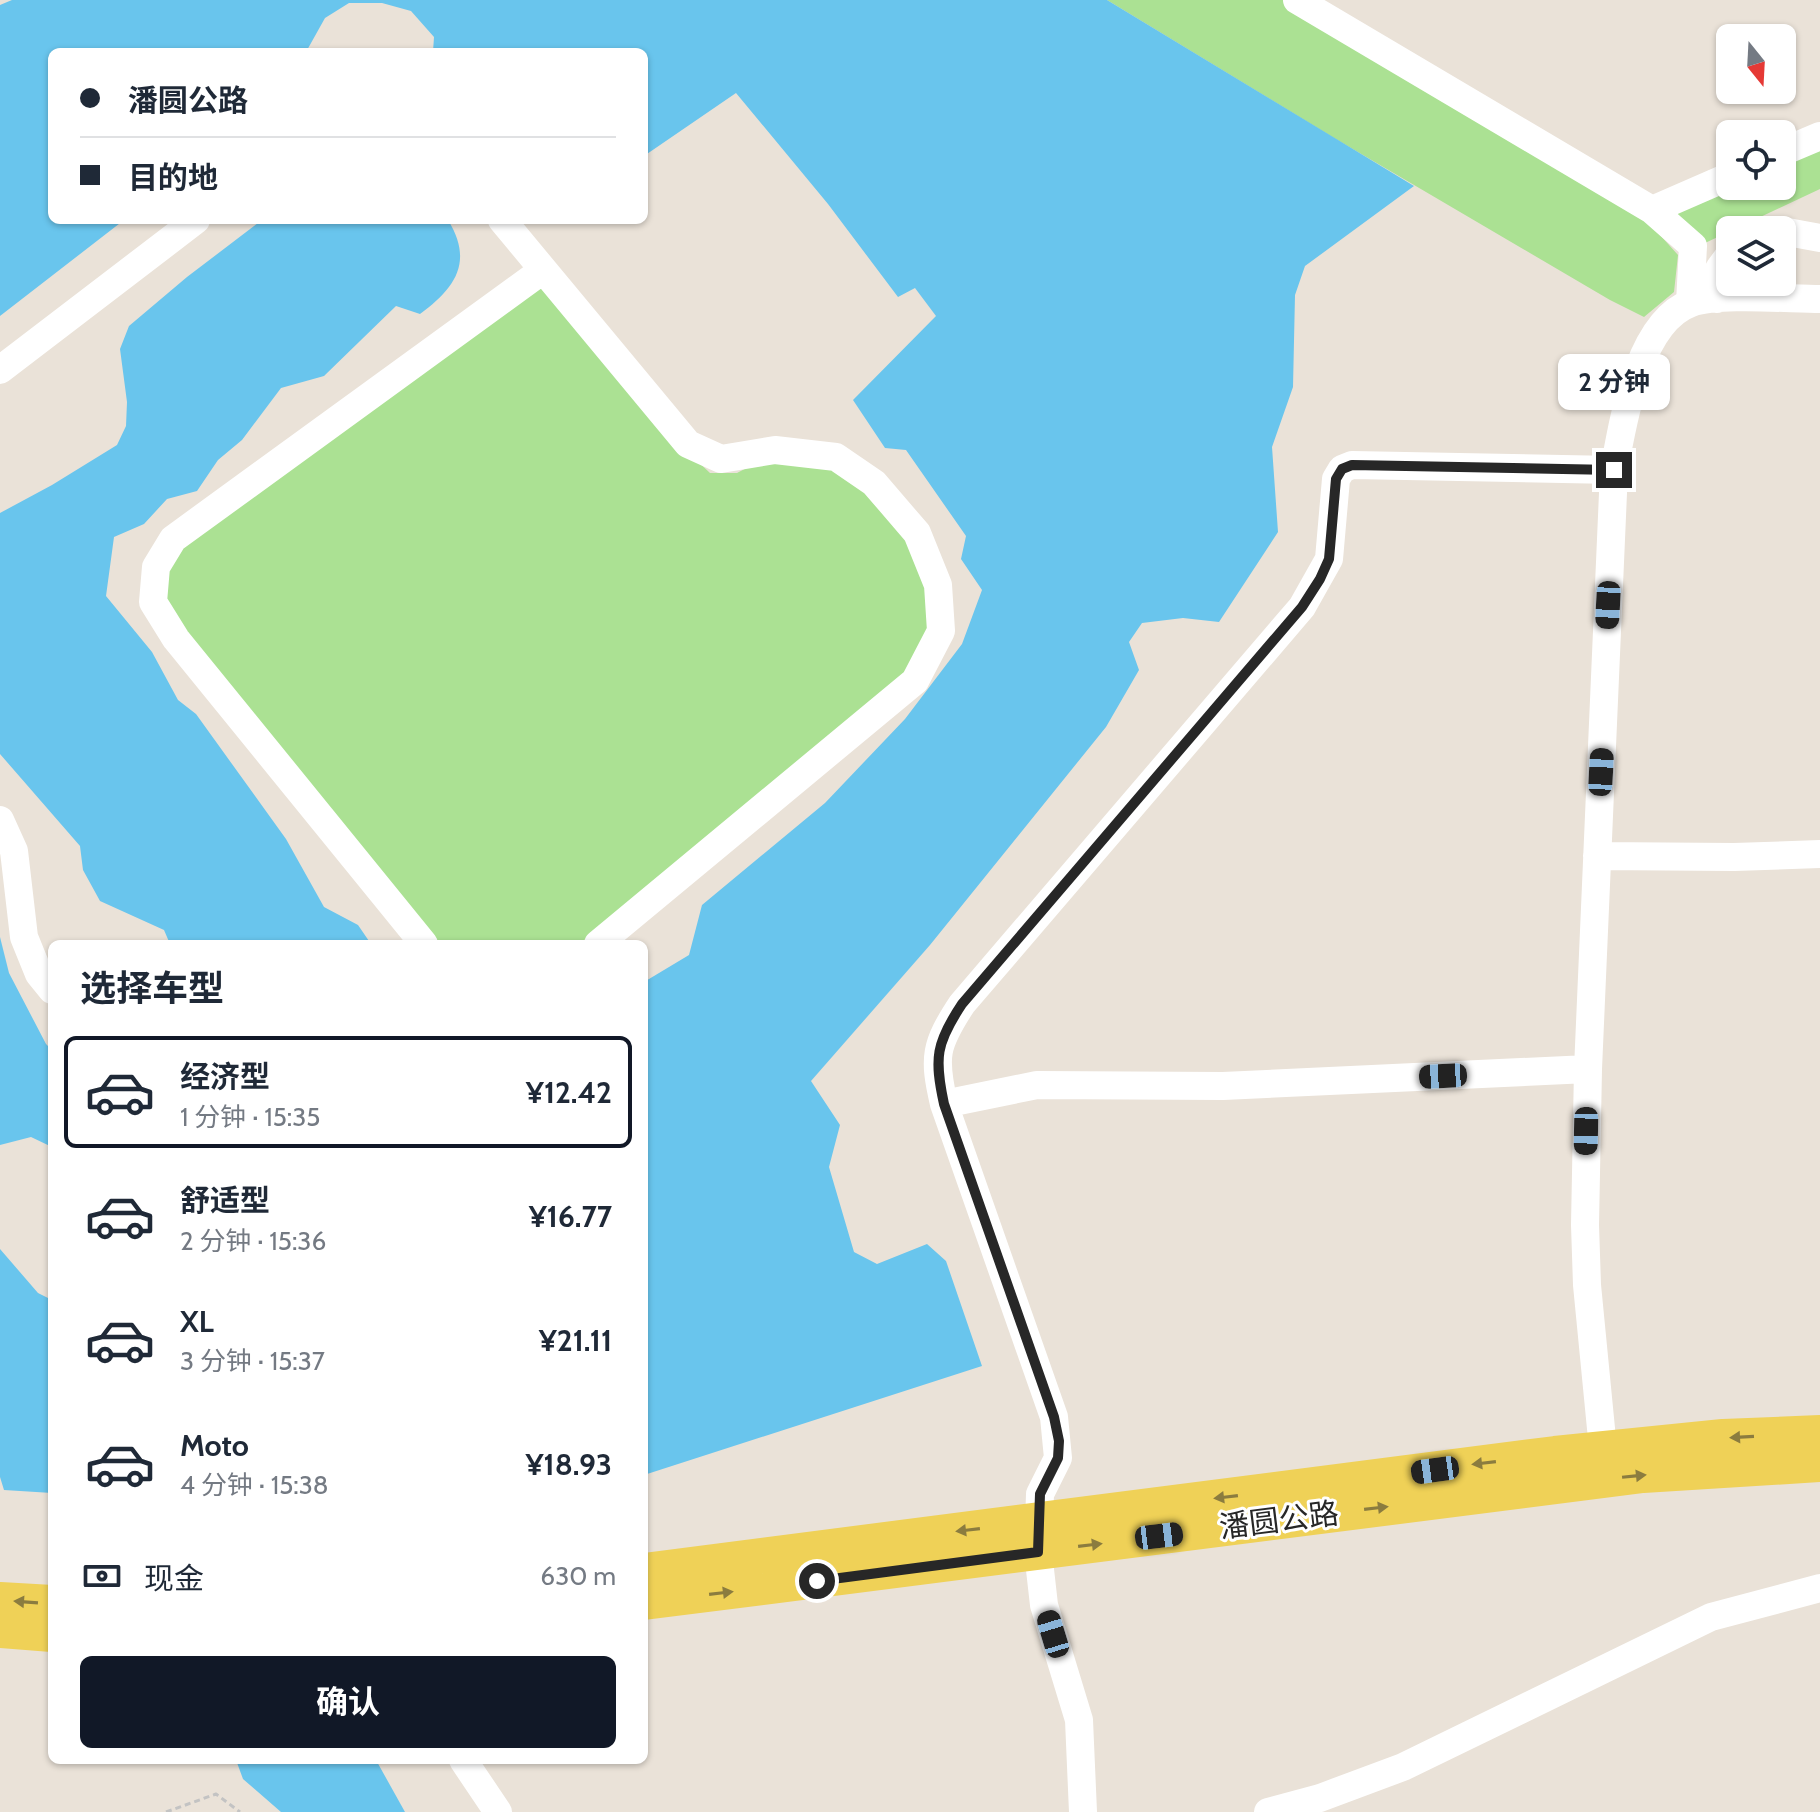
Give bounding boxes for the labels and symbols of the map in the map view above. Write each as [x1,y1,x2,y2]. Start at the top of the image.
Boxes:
north arrow [1716,24,1796,104]
callout: 2 分钟 [1558,354,1670,410]
route end [1596,452,1632,488]
car [1595,580,1621,630]
car [1588,747,1614,797]
car [1418,1063,1468,1089]
car [1574,1107,1598,1155]
one-way arrow [1729,1430,1754,1443]
car [1410,1455,1460,1485]
one-way arrow [1471,1457,1496,1470]
one-way arrow [1622,1470,1647,1483]
one-way arrow [1213,1491,1238,1504]
street label: 潘圆公路 [1217,1494,1341,1546]
one-way arrow [1364,1501,1389,1514]
car [1134,1521,1184,1551]
one-way arrow [955,1524,980,1537]
one-way arrow [1078,1538,1103,1551]
route start [799,1563,835,1599]
one-way arrow [709,1586,734,1599]
one-way arrow [13,1595,38,1608]
car [1035,1608,1071,1660]

